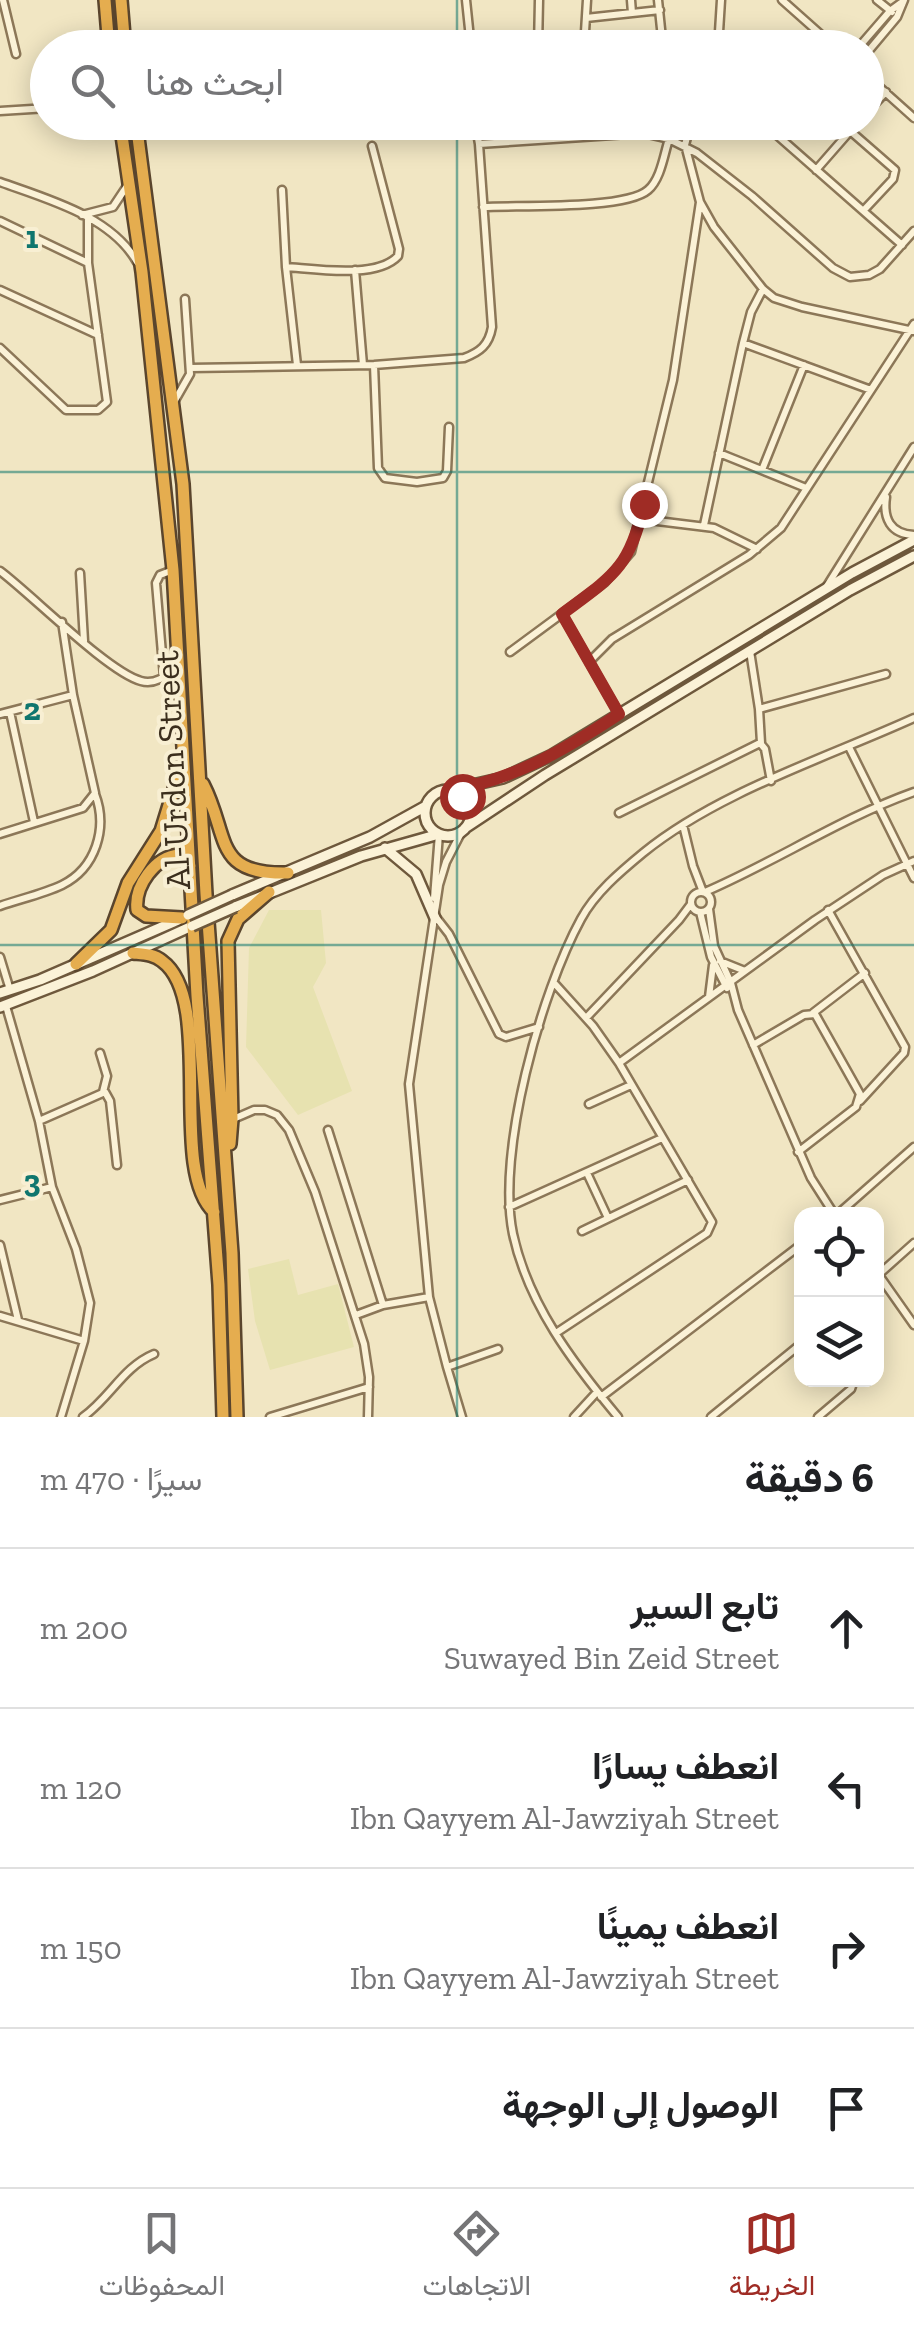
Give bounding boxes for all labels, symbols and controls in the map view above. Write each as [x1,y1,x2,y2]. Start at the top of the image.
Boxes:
search box [30,30,884,140]
icon: search [65,58,120,113]
text: ابحث هنا [145,59,284,105]
text: 1 [26,218,39,256]
route end [622,482,668,528]
street label: Al-Urdon Street [145,649,199,891]
text: 2 [23,690,41,728]
route start [440,774,486,820]
text: 3 [23,1162,41,1200]
map controls [794,1207,884,1387]
button: locate [794,1207,884,1297]
button: layers [794,1297,884,1387]
text: 6 دقيقة [745,1452,874,1503]
text: سيرًا · 470 m [40,1460,202,1498]
text: تابع السير [630,1583,779,1629]
icon: ahead [819,1601,874,1656]
text: 200 m [40,1609,128,1647]
text: Suwayed Bin Zeid Street [444,1639,779,1677]
text: انعطف يسارًا [592,1743,779,1789]
icon: left [819,1761,874,1816]
text: 120 m [40,1769,122,1807]
text: Ibn Qayyem Al-Jawziyah Street [350,1799,779,1837]
text: انعطف يمينًا [597,1903,779,1949]
icon: right [819,1921,874,1976]
text: 150 m [40,1929,122,1967]
text: Ibn Qayyem Al-Jawziyah Street [350,1959,779,1997]
icon: arrive [819,2081,874,2136]
text: الوصول إلى الوجهة [502,2082,779,2128]
tab: المحفوظات [99,2206,225,2310]
tab: الاتجاهات [422,2206,531,2310]
tab: الخريطة [729,2206,815,2310]

